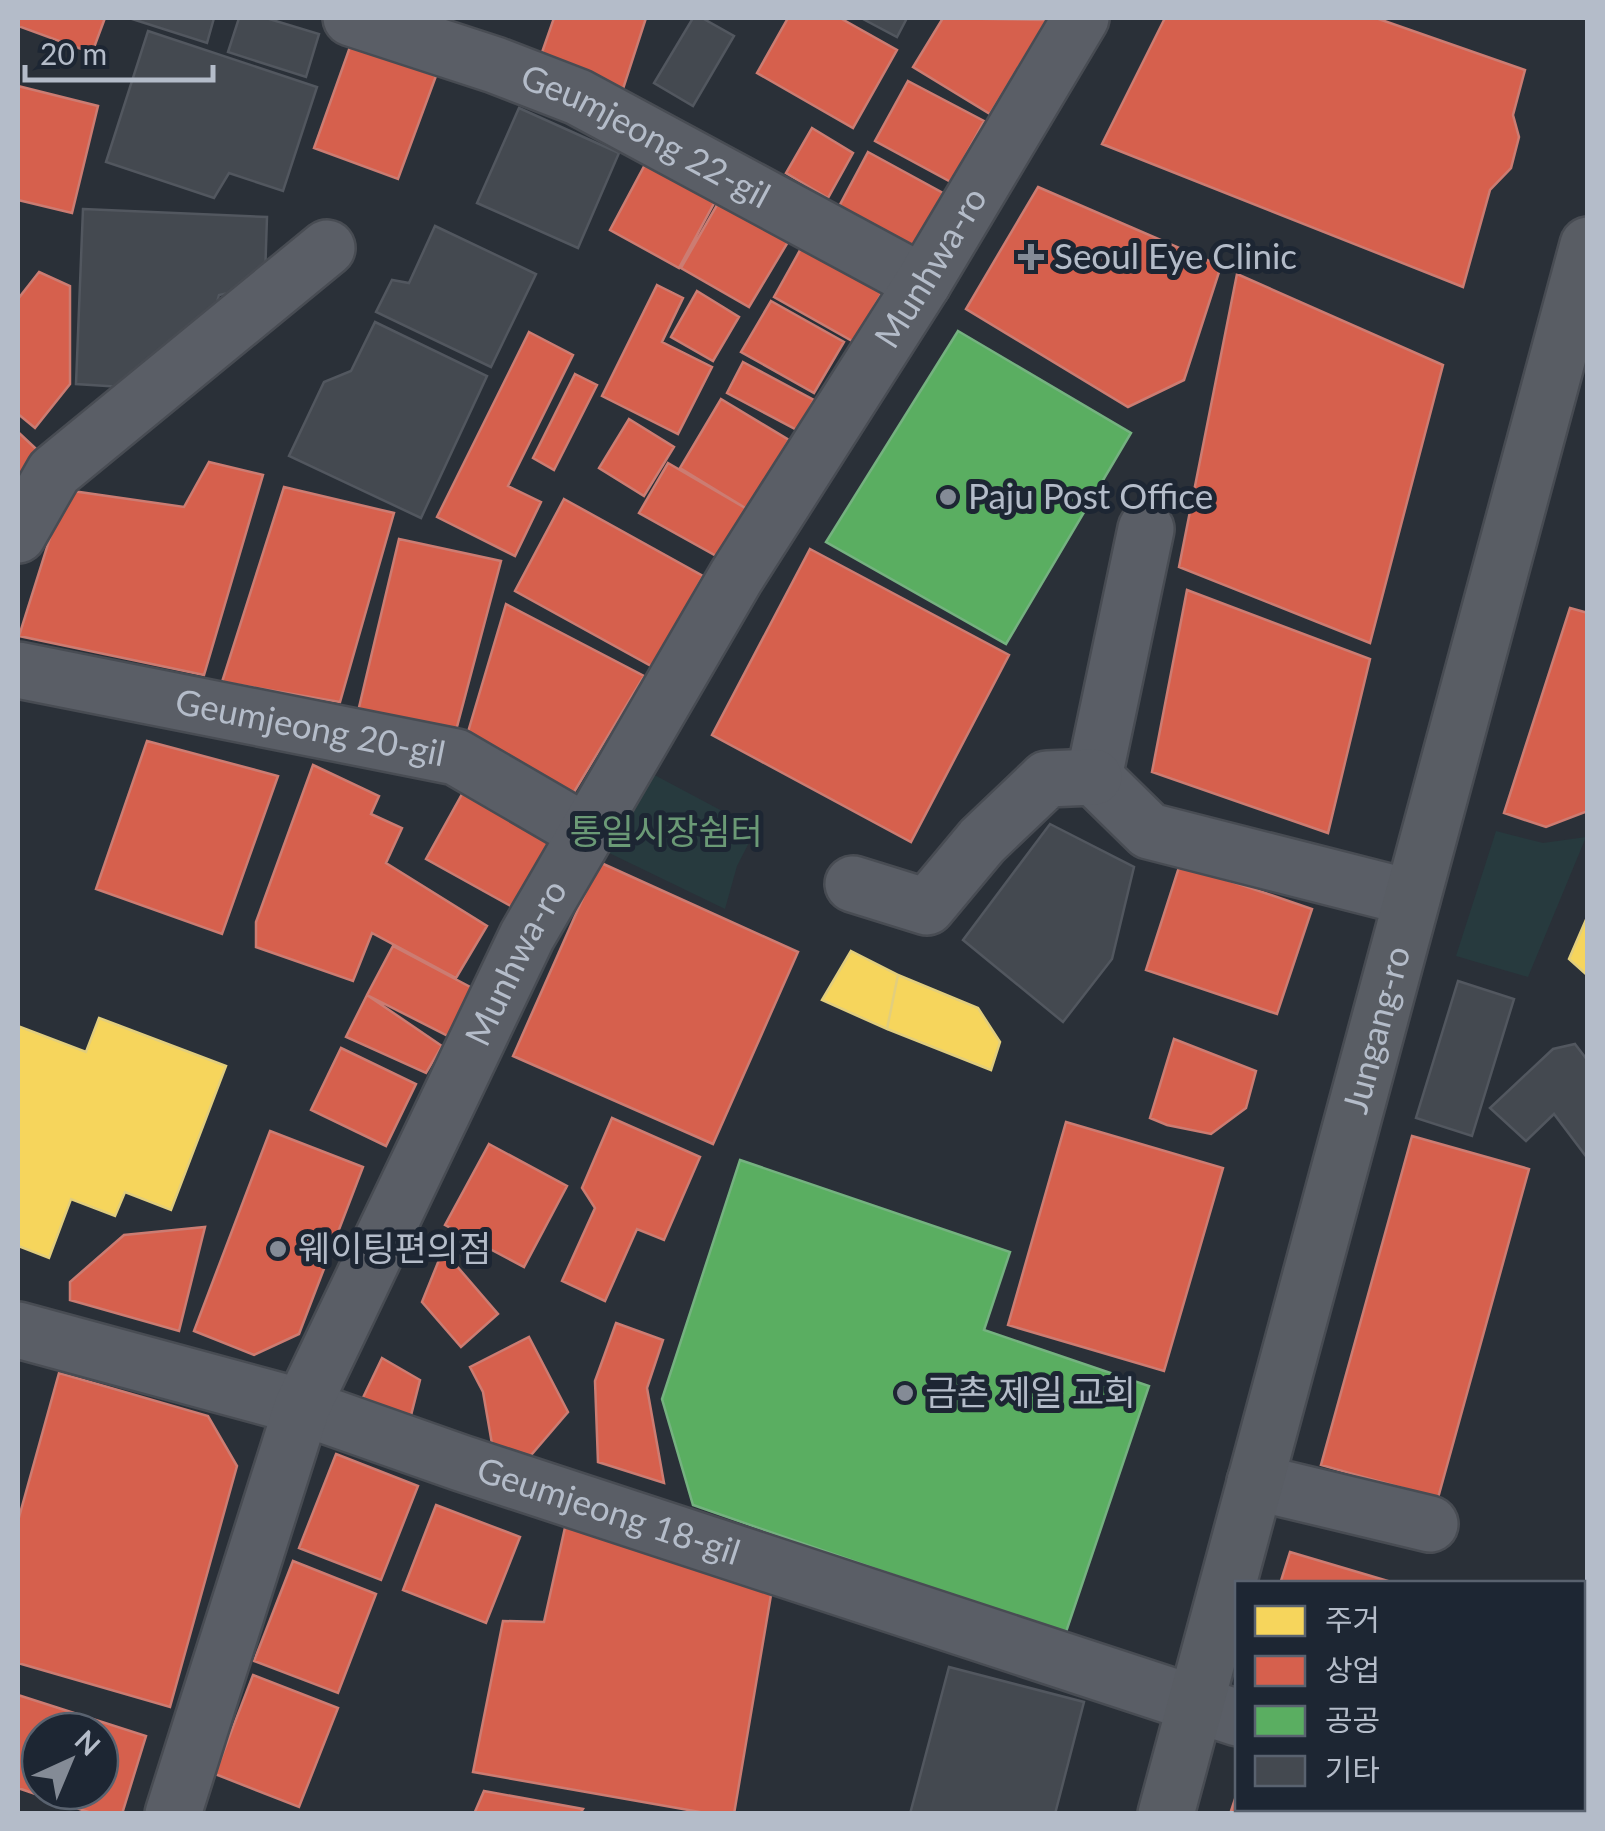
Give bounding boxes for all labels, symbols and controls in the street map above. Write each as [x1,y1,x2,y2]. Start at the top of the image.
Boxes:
scale bar [25,20,212,82]
text: 20 m [40,35,107,71]
street label: Geumjeong 22-gil [516,54,778,216]
street label: Munhwa-ro [864,179,994,355]
place label: Seoul Eye Clinic [1054,234,1297,276]
marker: Seoul Eye Clinic [1018,244,1044,270]
place label: Paju Post Office [968,474,1213,516]
marker: Paju Post Office [937,486,959,508]
street label: Geumjeong 20-gil [172,679,449,773]
park label: 통일시장쉼터 [569,809,763,851]
street label: Munhwa-ro [455,872,574,1052]
street label: Jungang-ro [1332,941,1418,1118]
place label: 웨이팅편의점 [298,1226,491,1268]
marker: 웨이팅편의점 [267,1238,289,1260]
place label: 금촌 제일 교회 [925,1370,1136,1412]
marker: 금촌 제일 교회 [894,1382,916,1404]
street label: Geumjeong 18-gil [472,1447,746,1572]
legend [1235,1581,1585,1811]
text: 주거 [1325,1601,1380,1637]
text: 상업 [1325,1651,1380,1687]
text: 공공 [1325,1701,1380,1737]
north arrow [20,1711,120,1811]
text: N [68,1723,108,1762]
text: 기타 [1325,1751,1380,1787]

